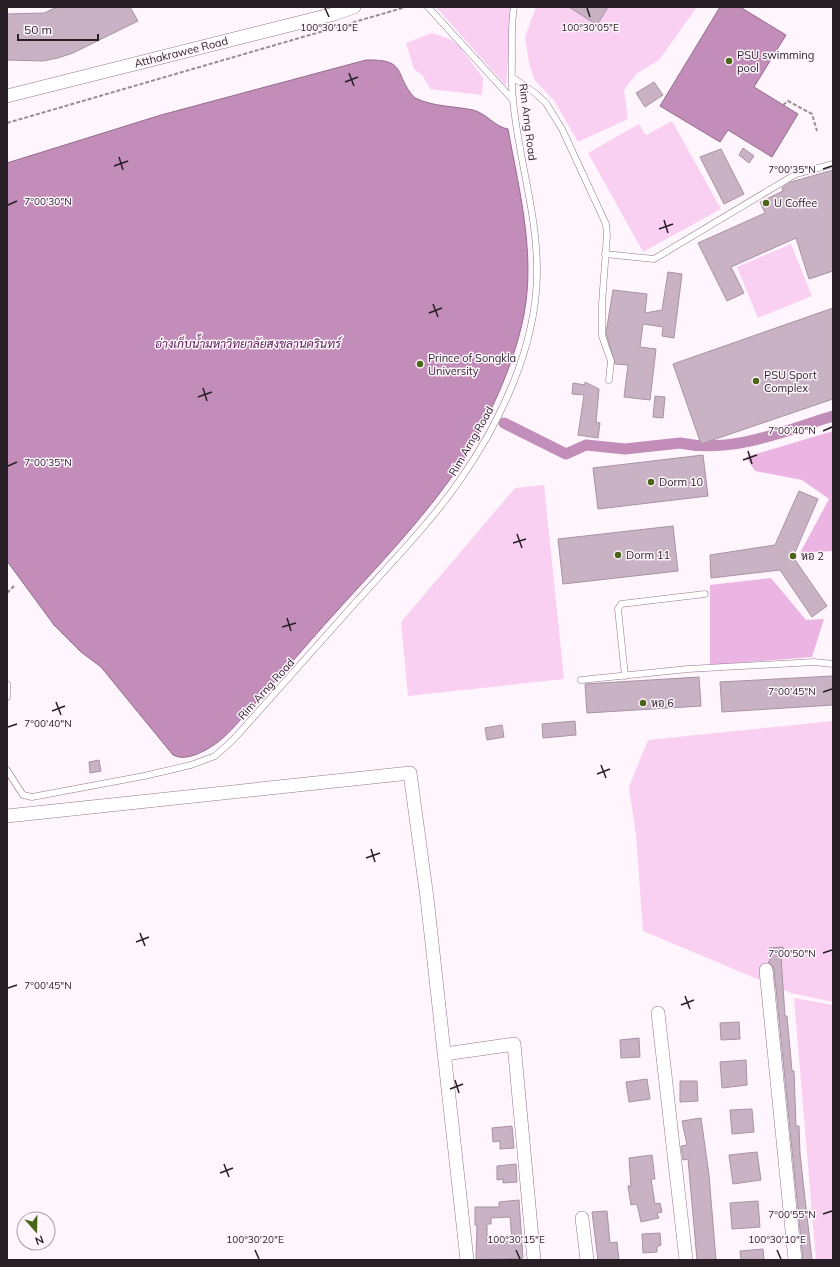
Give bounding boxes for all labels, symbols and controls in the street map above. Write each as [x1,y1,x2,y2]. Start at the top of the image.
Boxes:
scale bar [18,16,98,42]
text: 100°30'10"E [300,21,358,34]
text: 100°30'05"E [561,21,619,34]
text: 50 m [24,22,52,37]
street label: Atthakrawee Road [133,34,229,70]
place label: PSU swimming pool [737,48,814,75]
marker: PSU swimming pool [724,56,734,66]
street label: Rim Arng Road [516,83,540,161]
text: 7°00'35"N [768,163,816,176]
text: 7°00'30"N [24,195,72,208]
place label: U Coffee [774,196,817,210]
marker: U Coffee [761,198,771,208]
water label: อ่างเก็บน้ำมหาวิทยาลัยสงขลานครินทร์ [155,333,343,351]
place label: Prince of Songkla University [428,351,516,378]
marker: Prince of Songkla University [415,359,425,369]
place label: PSU Sport Complex [764,368,817,395]
marker: PSU Sport Complex [751,376,761,386]
street label: Rim Arng Road [445,404,497,478]
text: 7°00'40"N [768,424,816,437]
text: 7°00'35"N [24,456,72,469]
place label: Dorm 10 [659,475,704,489]
marker: Dorm 10 [646,477,656,487]
place label: Dorm 11 [626,548,670,562]
place label: หอ 2 [801,549,824,563]
marker: Dorm 11 [613,550,623,560]
marker: หอ 2 [788,551,798,561]
street label: Rim Arng Road [235,655,297,723]
text: 7°00'45"N [768,685,816,698]
place label: หอ 6 [651,696,674,710]
marker: หอ 6 [638,698,648,708]
text: 7°00'40"N [24,717,72,730]
text: 7°00'50"N [768,947,816,960]
text: 7°00'45"N [24,979,72,992]
text: 7°00'55"N [768,1208,816,1221]
north arrow [16,1211,56,1251]
text: N [33,1232,46,1248]
text: 100°30'20"E [226,1233,284,1246]
text: 100°30'15"E [487,1233,545,1246]
text: 100°30'10"E [748,1233,806,1246]

